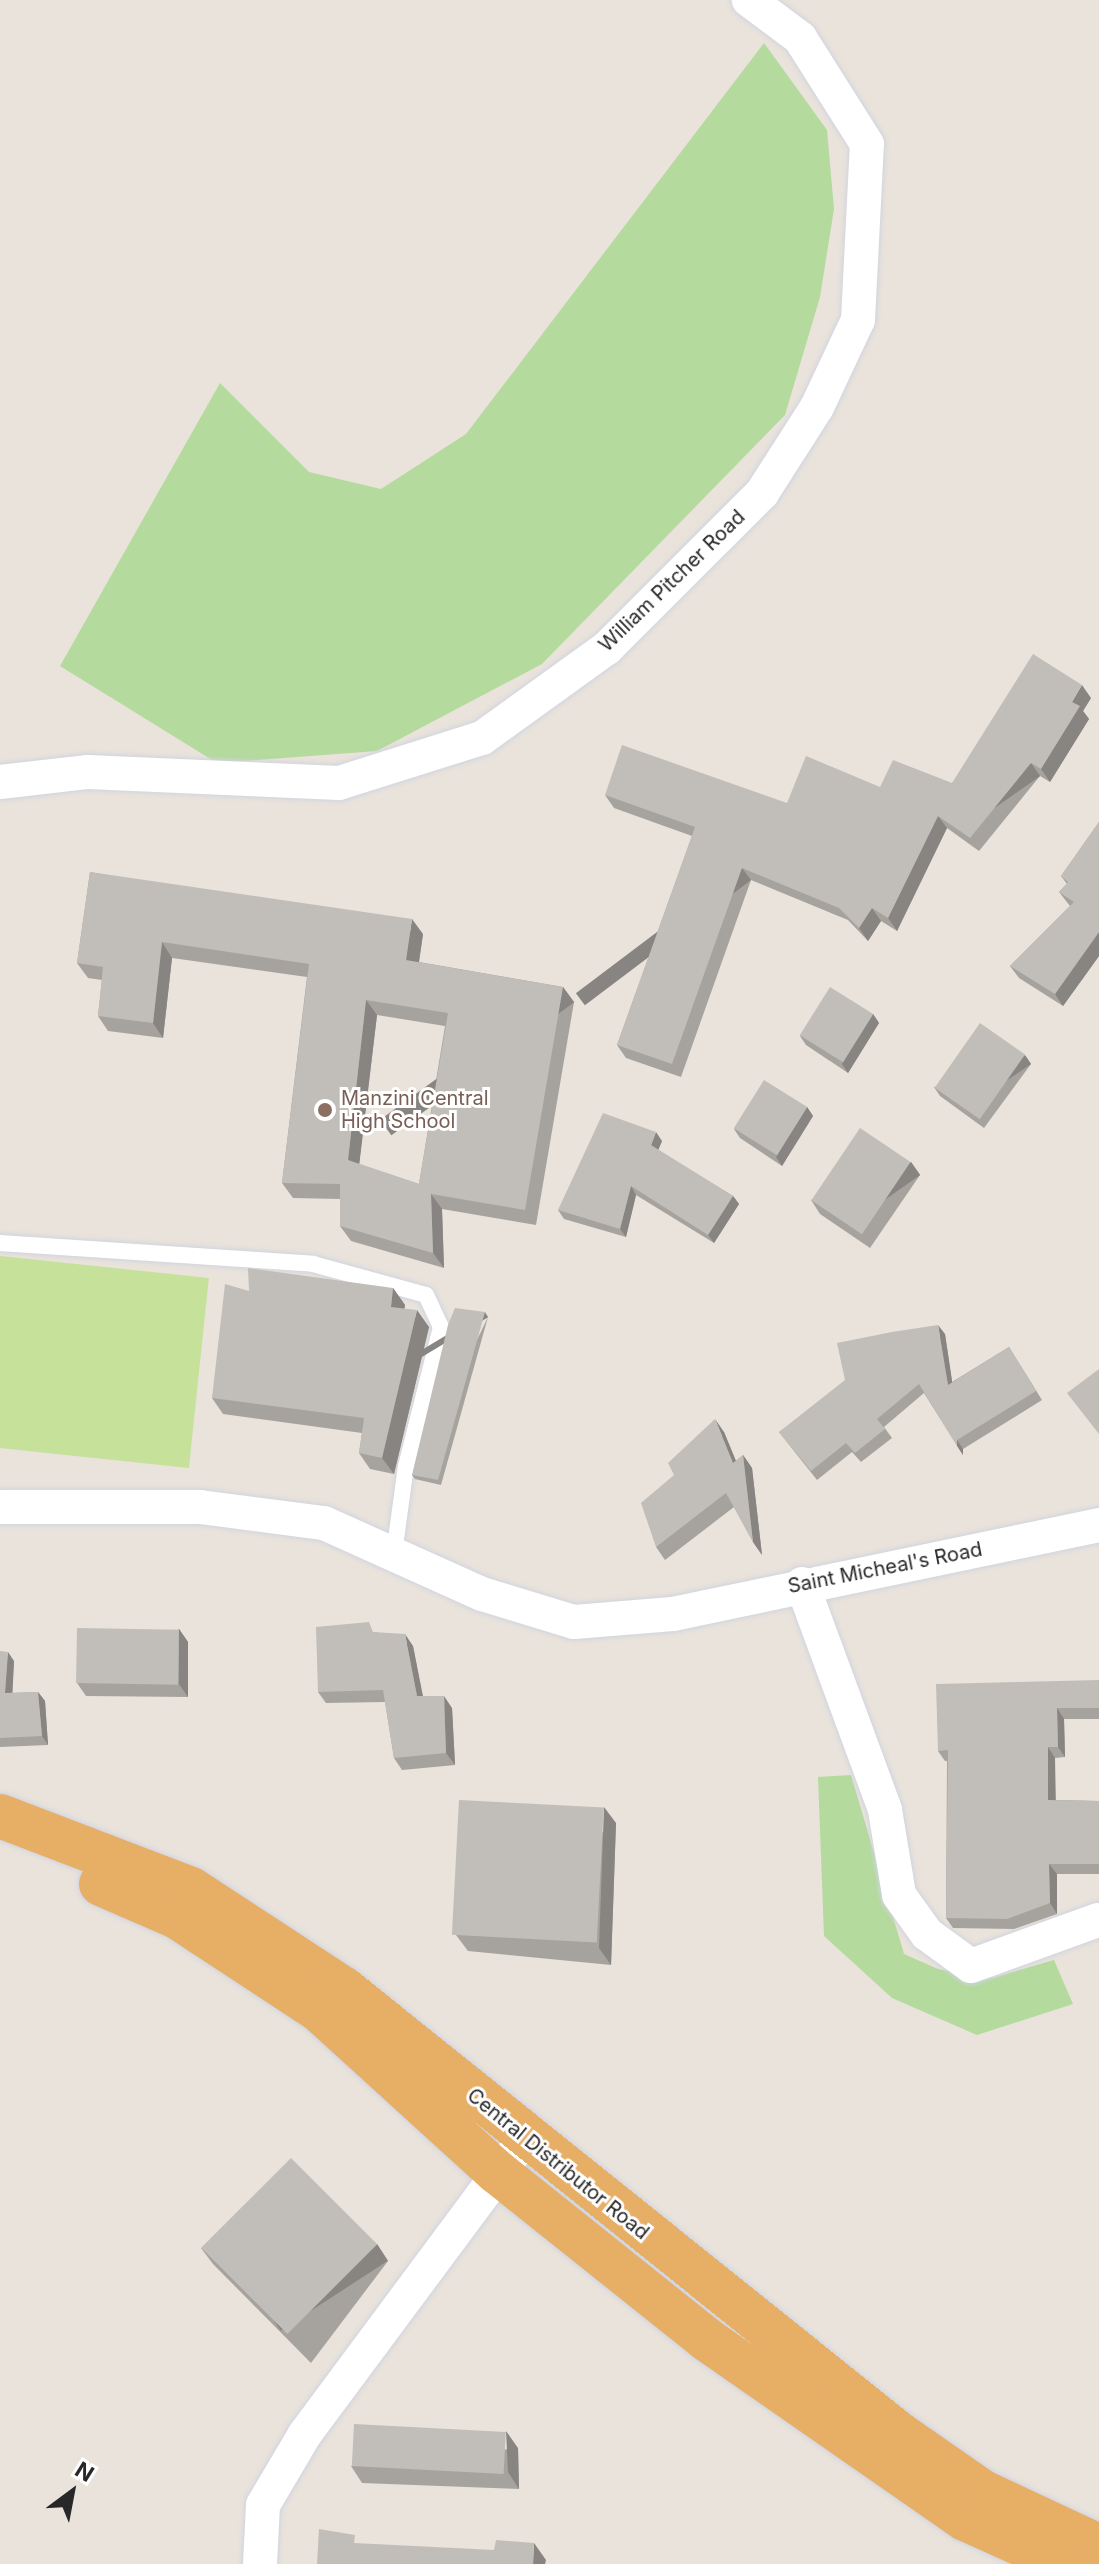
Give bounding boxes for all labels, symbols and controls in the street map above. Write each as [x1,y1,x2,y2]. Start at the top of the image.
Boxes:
street label: William Pitcher Road [594,505,750,657]
place label: Manzini Central High School [341,1086,489,1133]
marker: Manzini Central High School [316,1101,334,1119]
street label: Saint Micheal's Road [786,1537,984,1599]
street label: Central Distributor Road [462,2083,654,2245]
north arrow [32,2452,112,2532]
text: N [71,2456,99,2487]

